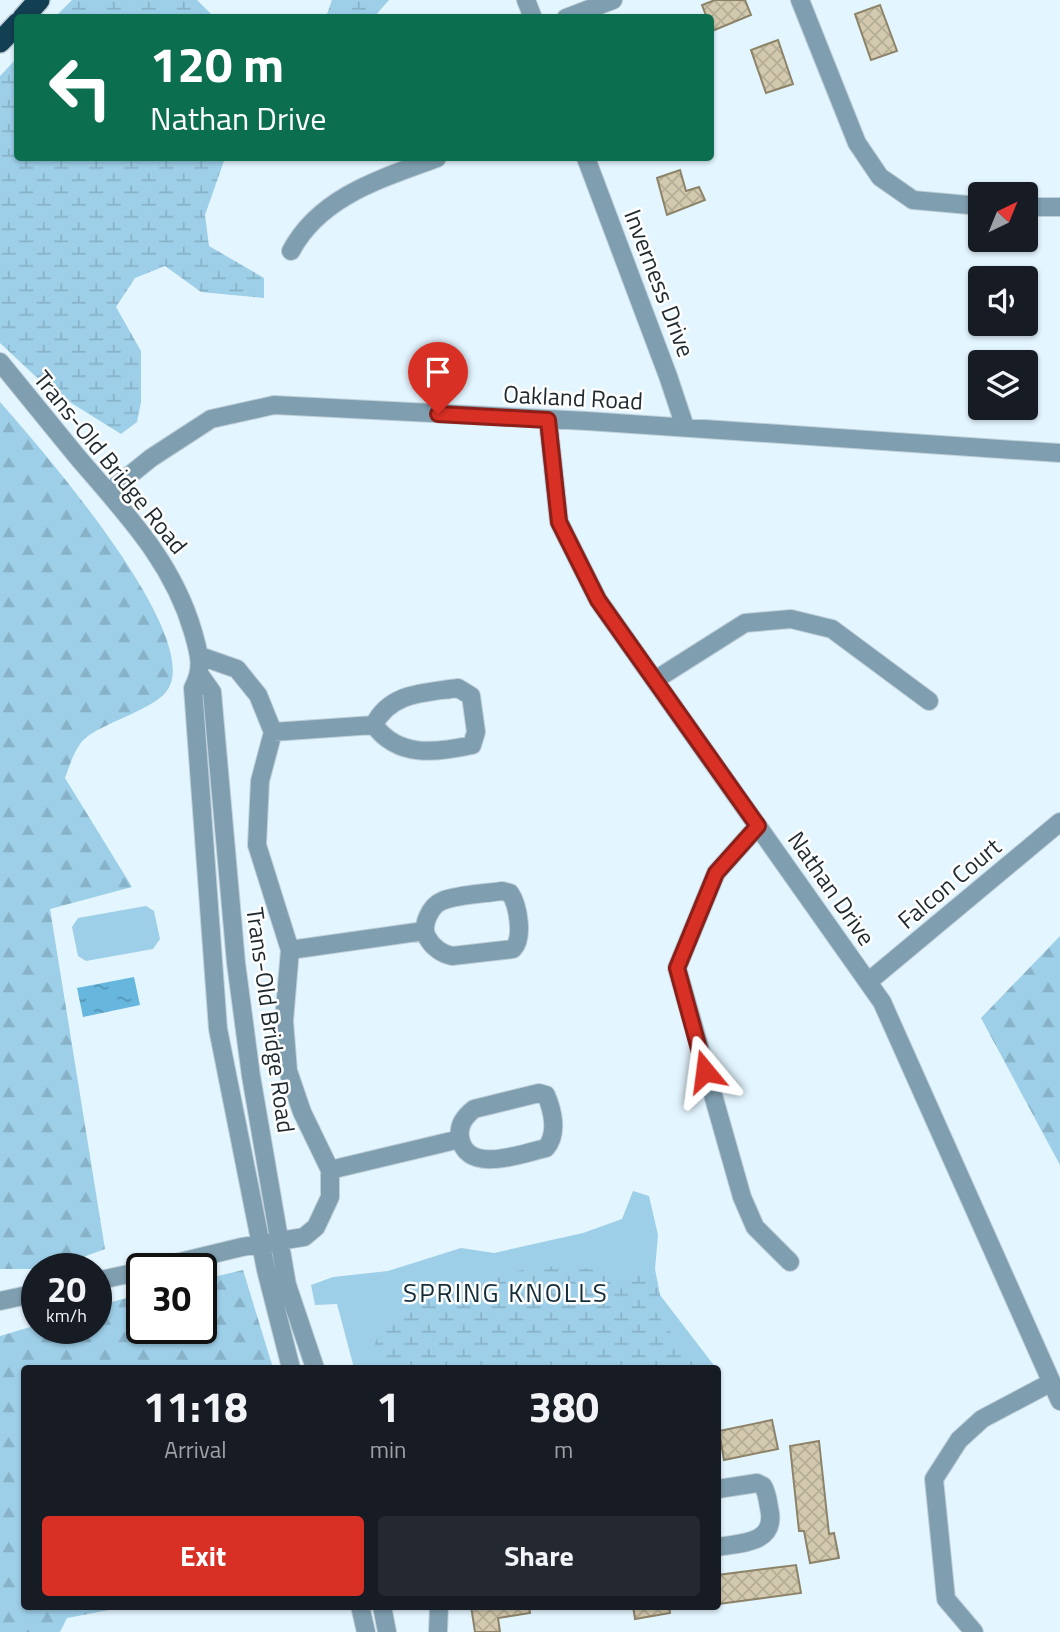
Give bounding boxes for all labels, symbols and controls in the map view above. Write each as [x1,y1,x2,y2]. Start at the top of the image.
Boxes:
text: 120 m [150,26,284,101]
icon: left [35,42,126,133]
text: Nathan Drive [150,94,326,142]
north arrow [968,182,1038,252]
map controls [968,182,1038,420]
street label: Inverness Drive [615,204,705,362]
button: sound [968,266,1038,336]
pin [408,342,468,414]
button: layers [968,350,1038,420]
icon: arrive [419,353,457,391]
street label: Trans-Old Bridge Road [25,362,197,562]
street label: Oakland Road [502,375,644,419]
street label: Nathan Drive [779,824,885,952]
street label: Falcon Court [889,829,1009,937]
street label: Trans-Old Bridge Road [237,905,305,1135]
position arrow [668,1034,742,1108]
speed limit sign: 30 [126,1253,217,1344]
text: 20 [47,1262,86,1316]
district label: SPRING KNOLLS [403,1273,609,1312]
text: km/h [46,1302,87,1329]
text: 11:18 [143,1374,248,1438]
text: 1 [376,1374,400,1438]
text: 380 [528,1374,599,1438]
text: Arrival [164,1432,227,1467]
text: min [370,1432,406,1467]
text: m [554,1432,573,1467]
button: Exit [42,1516,364,1596]
button: Share [378,1516,700,1596]

